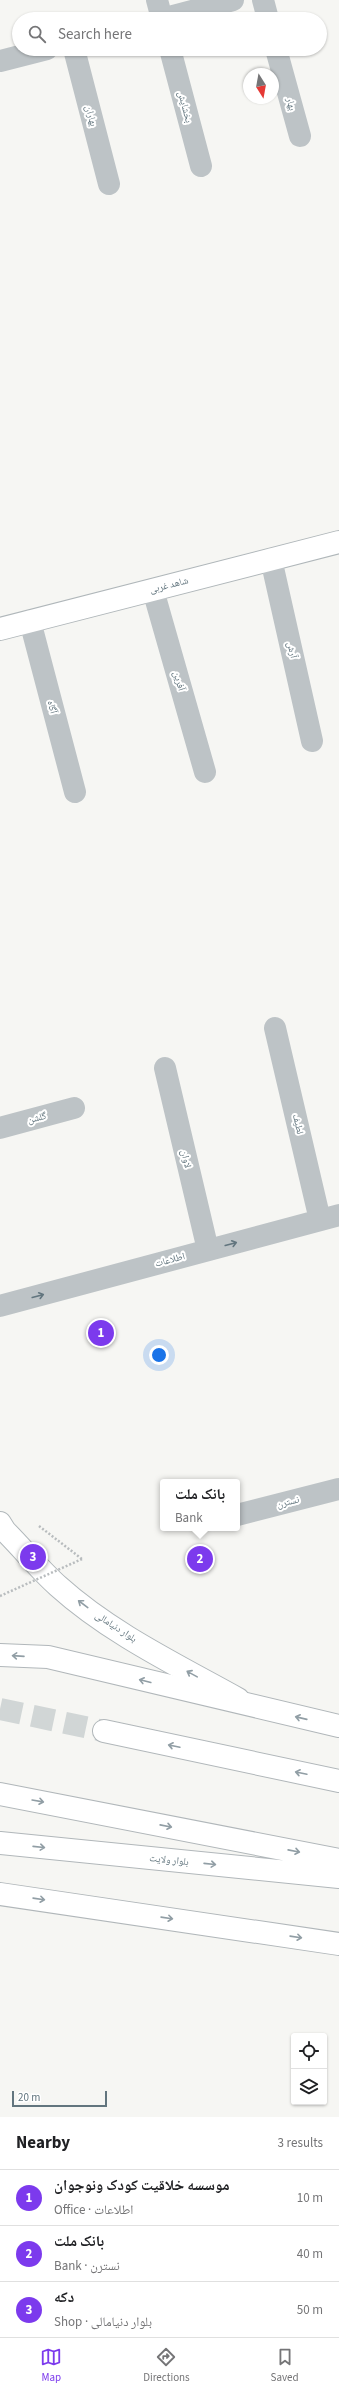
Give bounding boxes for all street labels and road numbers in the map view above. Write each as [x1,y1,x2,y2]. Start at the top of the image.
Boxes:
street label: بخشایش [174,90,196,125]
street label: بهار [282,95,300,112]
street label: بهاران [81,104,101,128]
street label: شاهد غربی [148,573,190,597]
street label: آرش [283,640,301,660]
street label: آفرین [170,670,189,693]
street label: آگاه [44,699,61,716]
street label: گلشن [26,1109,49,1127]
street label: لطیف [289,1113,307,1135]
street label: لاوان [177,1149,195,1169]
street label: اطلاعات [154,1249,186,1271]
street label: نسترن [275,1492,301,1512]
street label: بلوار دنیامالی [92,1608,140,1646]
street label: بلوار ولایت [149,1851,190,1869]

